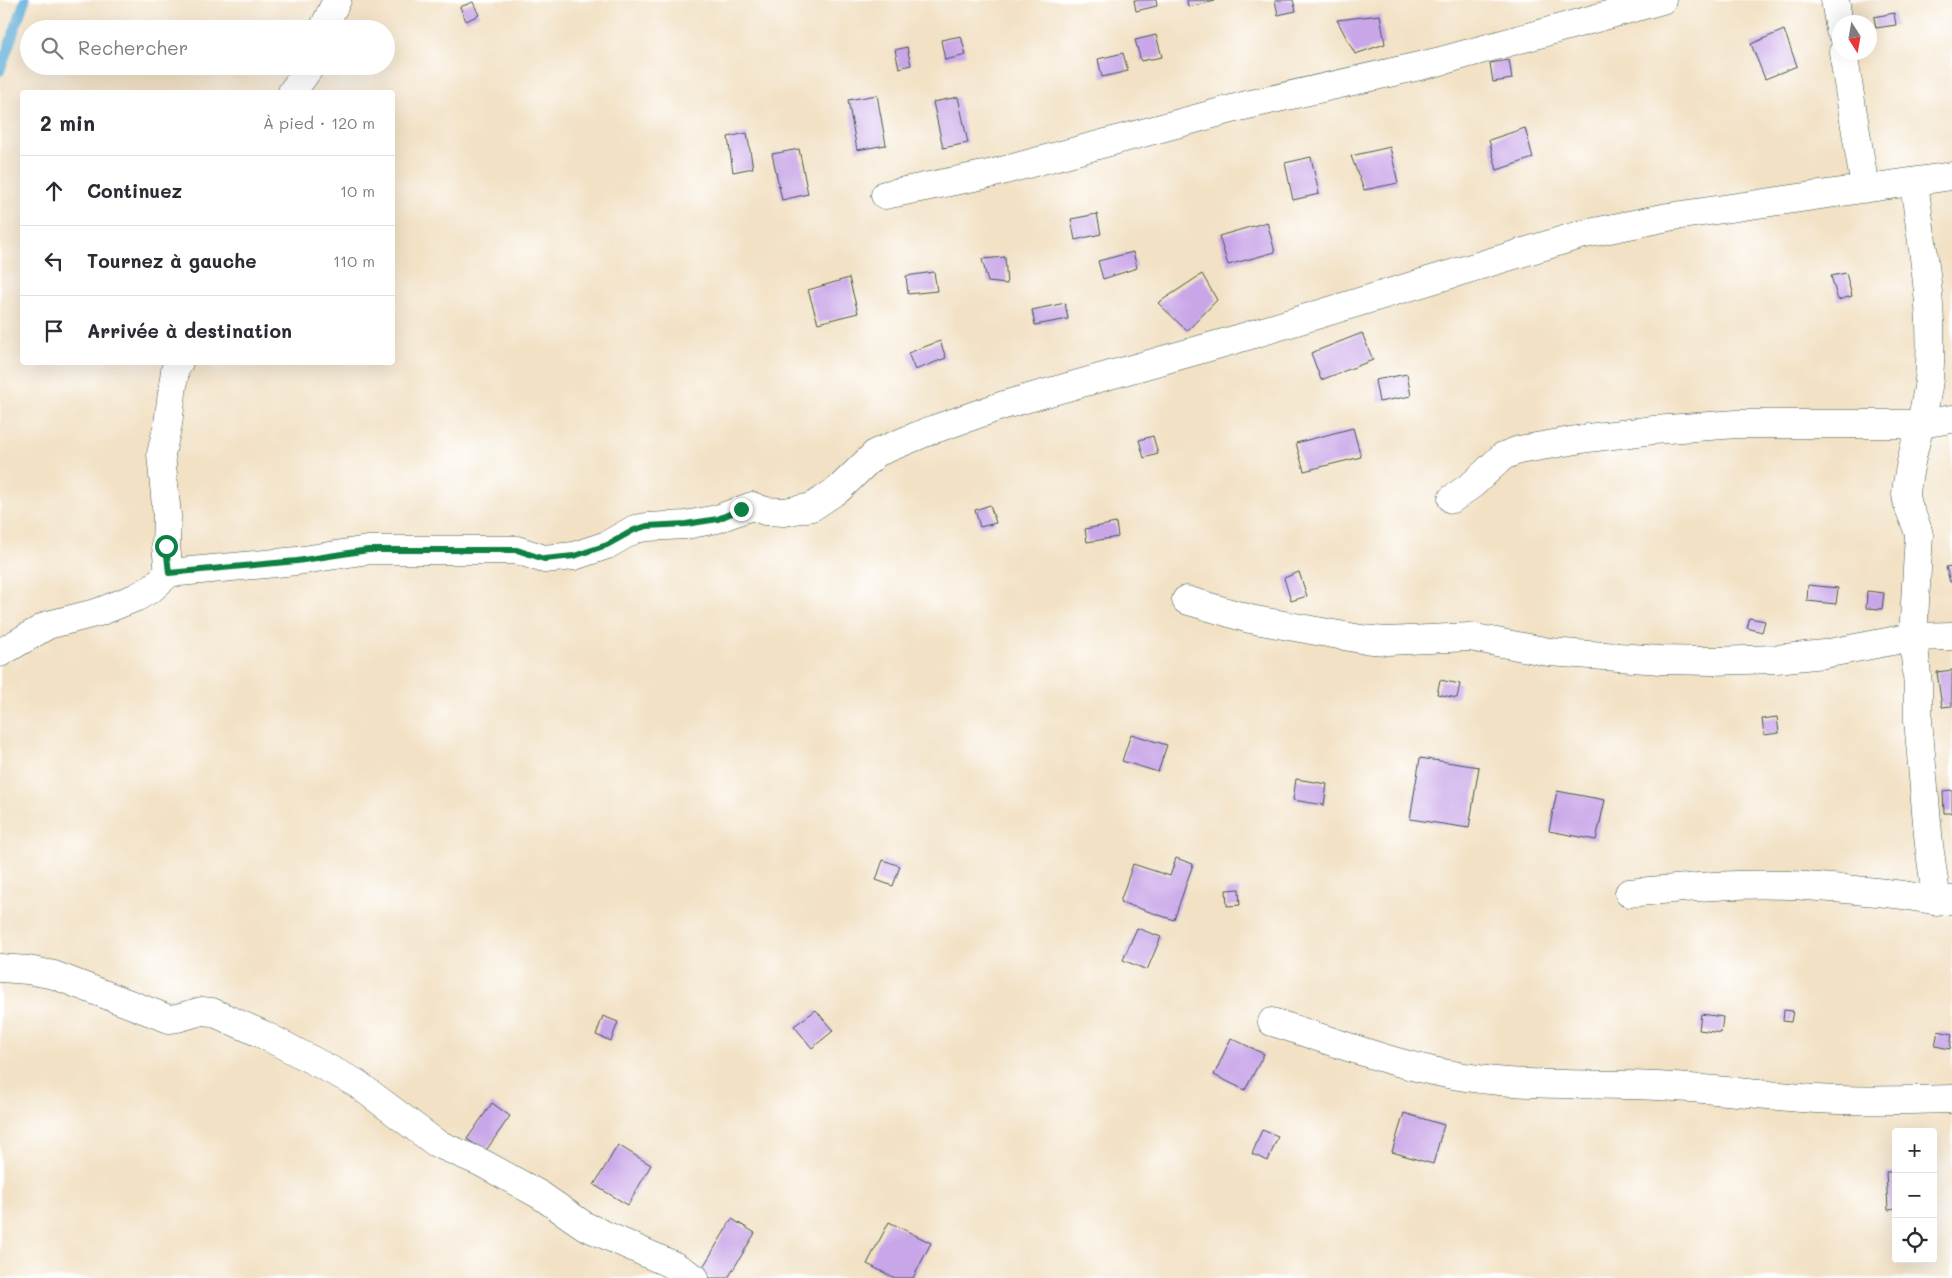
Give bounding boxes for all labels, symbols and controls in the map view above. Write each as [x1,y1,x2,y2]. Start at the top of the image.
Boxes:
north arrow [1832,15,1877,60]
search box [20,20,395,75]
icon: search [38,34,66,62]
text: Rechercher [78,35,188,60]
text: 2 min [40,109,95,136]
text: À pied · 120 m [263,112,375,133]
icon: ahead [40,177,68,205]
text: Continuez [87,178,182,203]
text: 10 m [340,180,375,201]
icon: left [40,247,68,275]
text: Tournez à gauche [87,248,256,273]
text: 110 m [333,250,375,271]
icon: arrive [40,317,68,345]
text: Arrivée à destination [87,318,292,343]
route end [730,498,753,521]
route start [155,535,178,558]
map controls [1892,1128,1937,1263]
button: + [1892,1128,1937,1173]
button: − [1892,1173,1937,1218]
button: locate [1892,1218,1937,1263]

